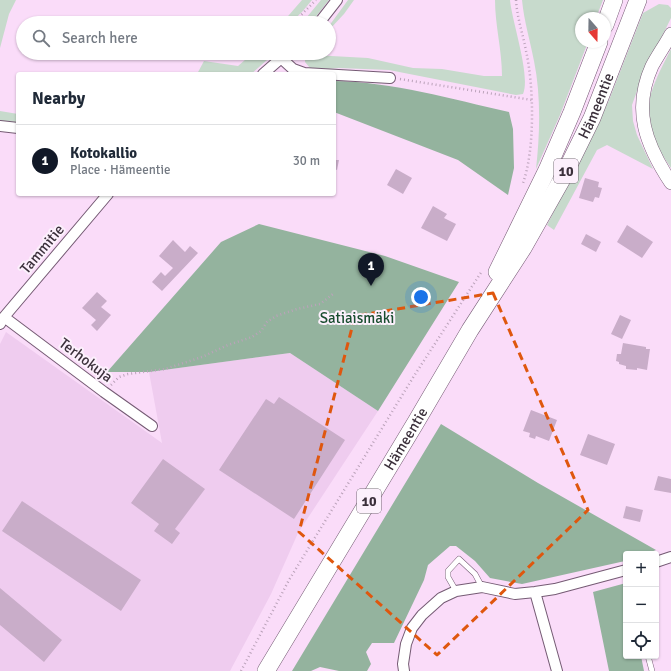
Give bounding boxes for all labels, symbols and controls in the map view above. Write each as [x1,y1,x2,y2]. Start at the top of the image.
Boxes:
north arrow [575,12,611,48]
search box [16,16,336,60]
icon: search [30,27,52,49]
text: Search here [62,29,138,47]
street label: Hämeentie [574,70,618,142]
text: Nearby [32,88,85,109]
text: Kotokallio [70,144,137,162]
text: 1 [41,153,49,169]
text: 30 m [293,153,320,169]
road number: 10 [554,159,578,183]
text: Place · Hämeentie [70,162,171,178]
street label: Tammitie [16,221,68,277]
pin: 1 [358,253,384,286]
your location [411,287,431,307]
park label: Satiaismäki [320,309,394,327]
street label: Terhokuja [56,334,116,386]
street label: Hämeentie [380,404,431,473]
road number: 10 [357,489,381,513]
map controls [623,551,659,659]
button: + [623,551,659,587]
button: − [623,587,659,623]
button: locate [623,623,659,659]

